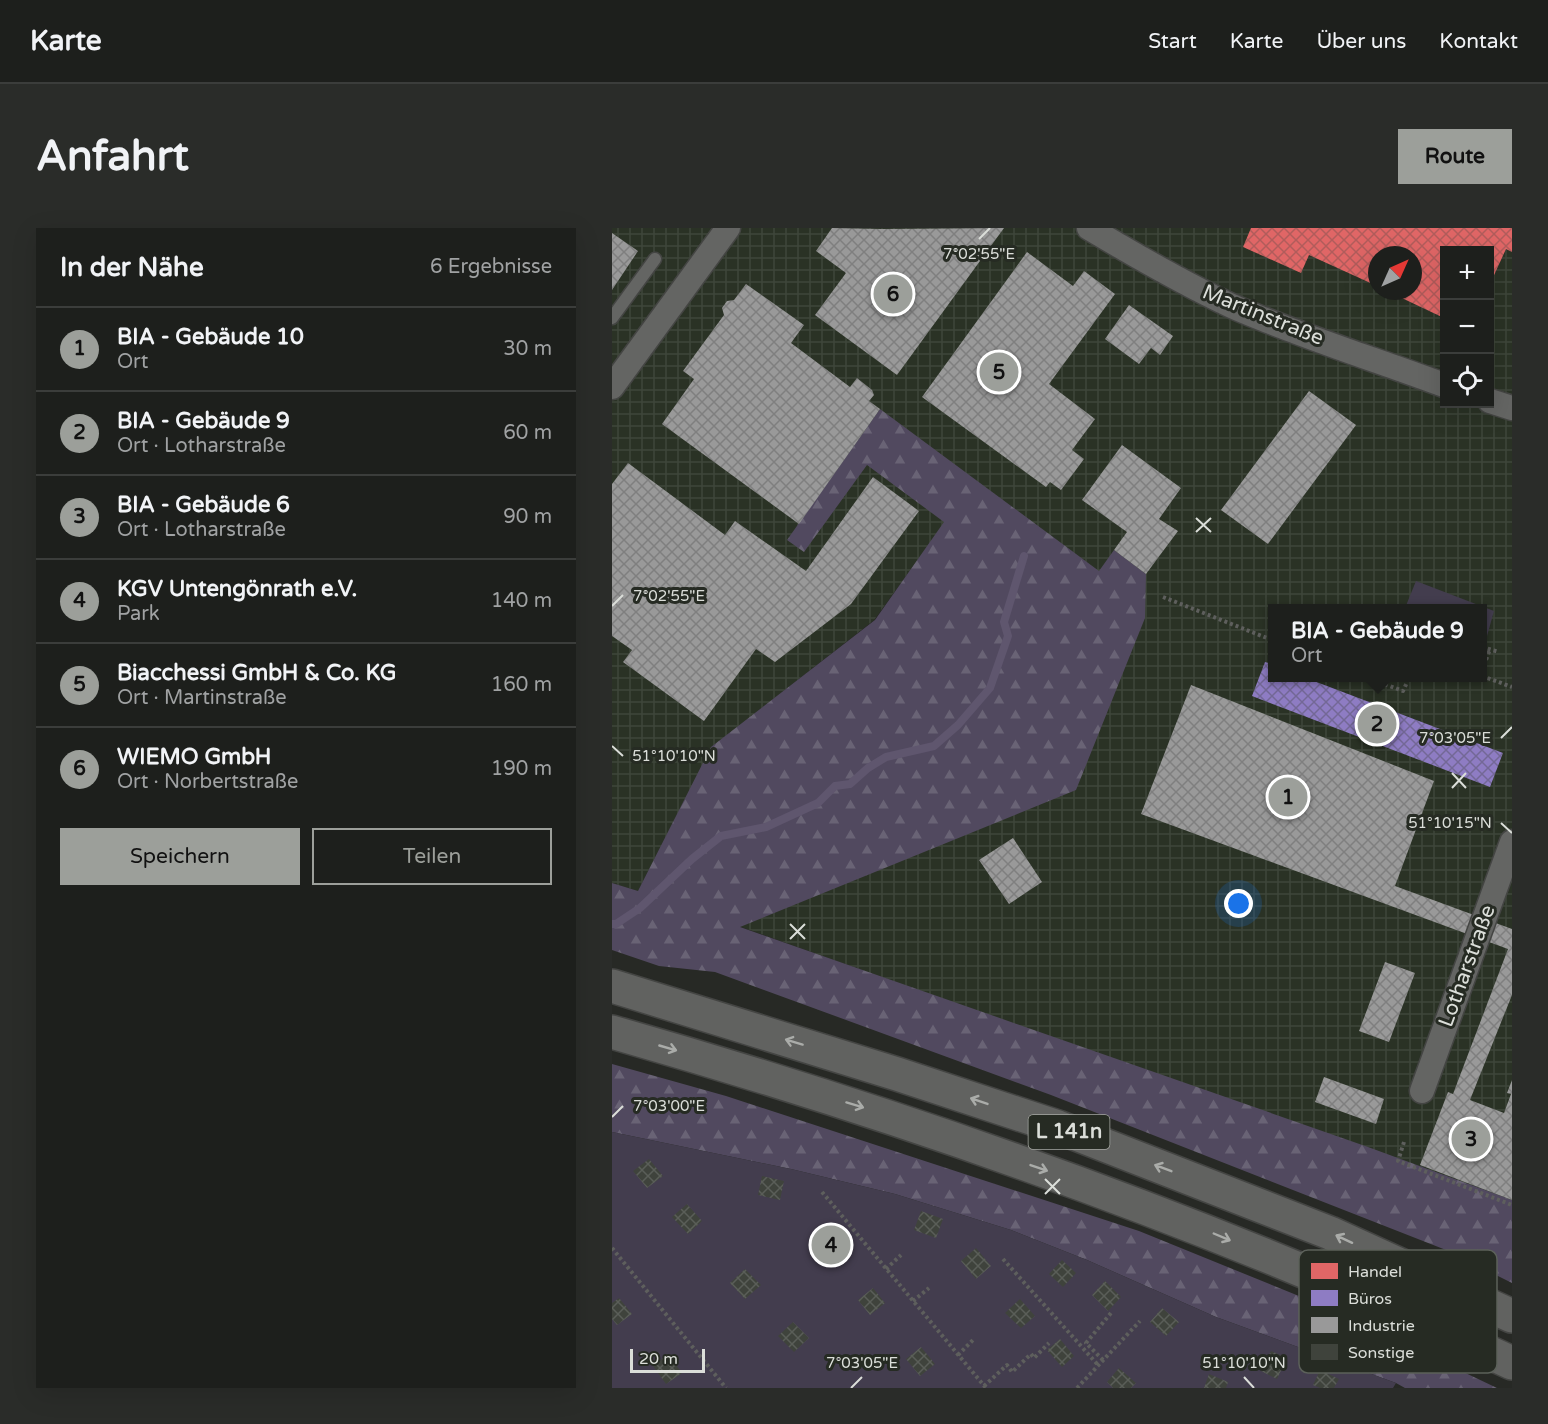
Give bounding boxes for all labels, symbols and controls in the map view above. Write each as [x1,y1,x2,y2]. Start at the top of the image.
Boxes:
text: Karte [30,24,102,58]
text: Start [1148,29,1197,54]
text: Karte [1230,29,1283,54]
text: Über uns [1316,29,1406,54]
text: Kontakt [1439,29,1518,54]
button: Route [1398,129,1512,184]
text: Anfahrt [36,131,189,182]
text: 7°02'55"E [943,245,1015,263]
north arrow [1368,246,1422,300]
map controls [1440,246,1494,408]
button: + [1440,246,1494,300]
text: In der Nähe [60,252,204,283]
text: 6 Ergebnisse [430,255,552,279]
pin: 6 [874,272,912,316]
street label: Martinstraße [1199,279,1327,351]
button: − [1440,300,1494,354]
text: BIA - Gebäude 10 [117,324,304,350]
text: 1 [73,337,86,361]
text: 30 m [503,337,552,361]
text: Ort [117,350,148,374]
pin: 5 [980,350,1018,394]
button: locate [1440,354,1494,408]
text: BIA - Gebäude 9 [117,408,290,434]
text: 2 [73,421,86,445]
text: 60 m [503,421,552,445]
text: Ort · Lotharstraße [117,434,286,458]
text: BIA - Gebäude 6 [117,492,290,518]
text: 3 [73,505,86,529]
text: 90 m [503,505,552,529]
text: Ort · Lotharstraße [117,518,286,542]
text: KGV Untengönrath e.V. [117,576,357,602]
text: 7°02'55"E [633,587,705,605]
text: 4 [73,589,86,613]
text: 140 m [491,589,552,613]
text: Park [117,602,160,626]
popup [1268,604,1487,682]
text: BIA - Gebäude 9 [1291,618,1464,644]
text: Ort [1291,644,1322,668]
text: Biacchessi GmbH & Co. KG [117,660,396,686]
text: 5 [73,673,86,697]
text: 160 m [491,673,552,697]
text: Ort · Martinstraße [117,686,287,710]
pin: 2 [1358,702,1396,746]
text: 7°03'05"E [1419,729,1491,747]
text: WIEMO GmbH [117,744,271,770]
text: 51°10'10"N [632,747,716,765]
text: 6 [73,757,86,781]
text: 190 m [491,757,552,781]
text: Ort · Norbertstraße [117,770,298,794]
pin: 1 [1268,774,1308,820]
text: 51°10'15"N [1408,814,1492,832]
button: Speichern [60,828,300,885]
button: Teilen [312,828,552,885]
your location [1224,889,1253,918]
street label: Lotharstraße [1433,901,1501,1030]
one-way arrow [785,1036,804,1047]
one-way arrow [658,1043,677,1054]
one-way arrow [971,1095,989,1106]
text: 7°03'00"E [633,1097,705,1115]
one-way arrow [845,1100,864,1111]
road number: L 141n [1028,1115,1110,1149]
pin: 3 [1452,1116,1490,1162]
one-way arrow [1154,1162,1172,1173]
one-way arrow [1029,1163,1048,1174]
pin: 4 [812,1222,850,1268]
one-way arrow [1212,1232,1230,1243]
one-way arrow [1336,1233,1354,1244]
legend [1299,1250,1497,1373]
text: Handel [1348,1262,1402,1282]
text: Büros [1348,1289,1392,1309]
text: Industrie [1348,1316,1415,1336]
text: Sonstige [1348,1343,1414,1363]
scale bar [630,1346,705,1374]
text: 20 m [639,1349,678,1369]
text: 7°03'05"E [826,1354,898,1372]
text: 51°10'10"N [1202,1354,1286,1372]

